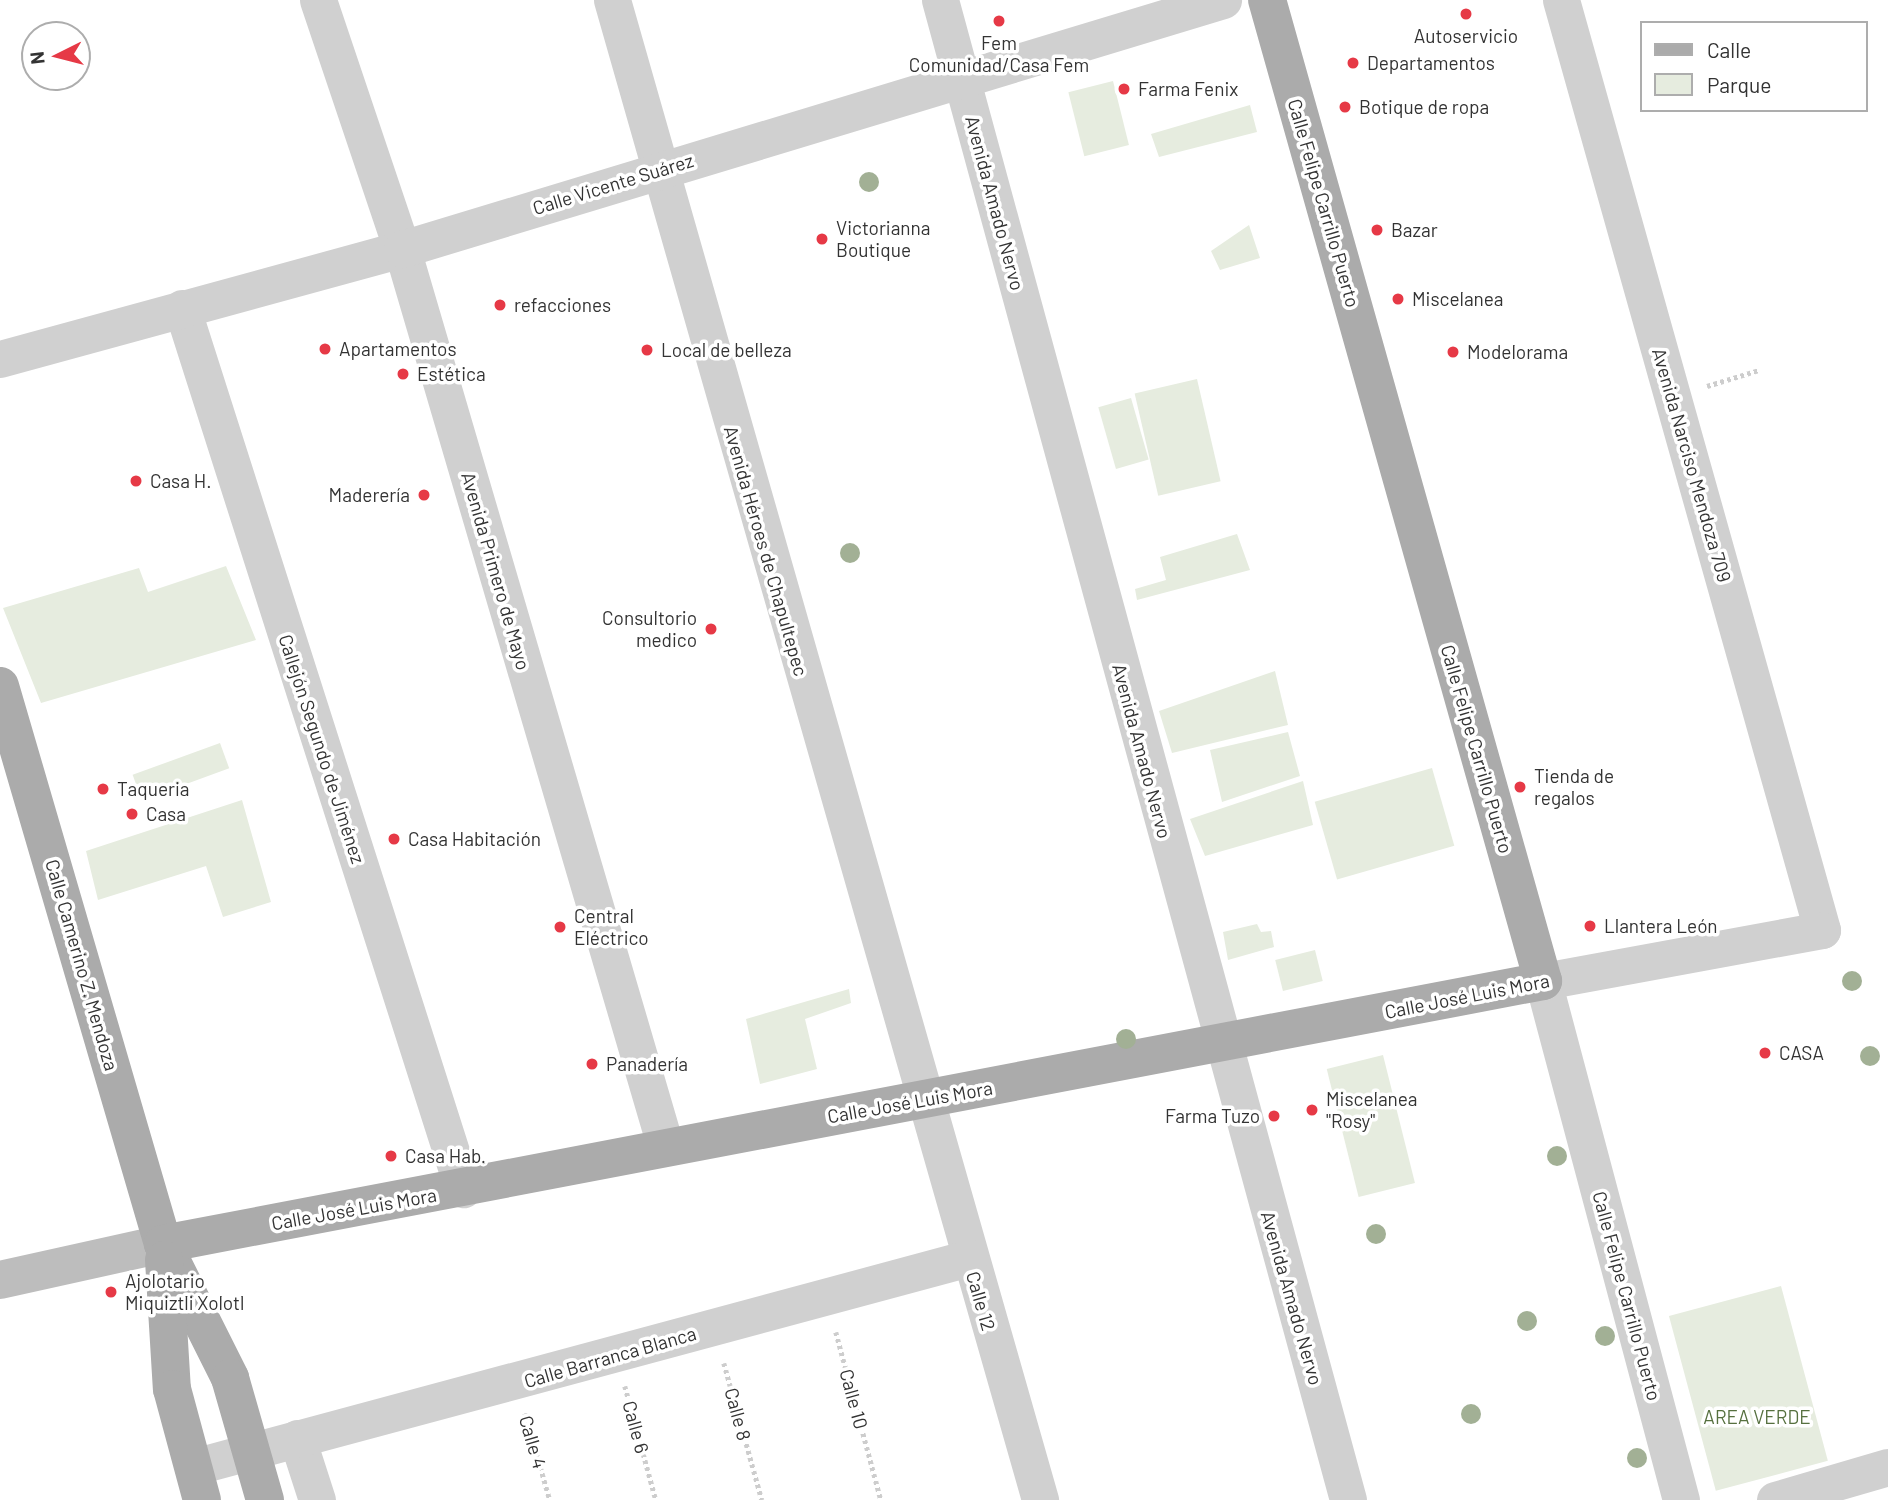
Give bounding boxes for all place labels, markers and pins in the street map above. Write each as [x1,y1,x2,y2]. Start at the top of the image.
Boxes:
marker: Autoservicio [1458,6,1474,22]
marker: Fem Comunidad/Casa Fem [991,13,1007,29]
place label: Autoservicio [1414,25,1518,47]
place label: Fem Comunidad/Casa Fem [909,32,1089,76]
place label: Departamentos [1367,52,1495,74]
marker: Departamentos [1345,55,1361,71]
place label: Farma Fenix [1138,78,1238,100]
marker: Farma Fenix [1116,81,1132,97]
place label: Botique de ropa [1359,96,1489,118]
marker: Botique de ropa [1337,99,1353,115]
place label: Victorianna Boutique [836,217,931,261]
place label: Bazar [1391,219,1438,241]
marker: Bazar [1369,222,1385,238]
marker: Victorianna Boutique [814,231,830,247]
place label: Miscelanea [1412,288,1503,310]
marker: Miscelanea [1390,291,1406,307]
place label: refacciones [514,294,611,316]
marker: refacciones [492,297,508,313]
place label: Apartamentos [339,338,457,360]
place label: Local de belleza [661,339,792,361]
marker: Apartamentos [317,341,333,357]
place label: Modelorama [1467,341,1568,363]
marker: Local de belleza [639,342,655,358]
marker: Modelorama [1445,344,1461,360]
place label: Estética [417,363,486,385]
marker: Estética [395,366,411,382]
place label: Casa H. [150,470,211,492]
marker: Casa H. [128,473,144,489]
place label: Maderería [329,484,410,506]
marker: Maderería [416,487,432,503]
place label: Consultorio medico [602,607,697,651]
marker: Consultorio medico [703,621,719,637]
place label: Tienda de regalos [1534,765,1614,809]
place label: Taqueria [117,778,190,800]
marker: Tienda de regalos [1512,779,1528,795]
marker: Taqueria [95,781,111,797]
place label: Casa [146,803,186,825]
marker: Casa [124,806,140,822]
place label: Casa Habitación [408,828,541,850]
marker: Casa Habitación [386,831,402,847]
place label: Central Eléctrico [574,905,649,949]
place label: Llantera León [1604,915,1718,937]
marker: Llantera León [1582,918,1598,934]
marker: Central Eléctrico [552,919,568,935]
place label: CASA [1779,1042,1824,1064]
marker: CASA [1757,1045,1773,1061]
place label: Panadería [606,1053,688,1075]
marker: Panadería [584,1056,600,1072]
place label: Miscelanea "Rosy" [1326,1088,1417,1132]
marker: Miscelanea "Rosy" [1304,1102,1320,1118]
place label: Farma Tuzo [1165,1105,1260,1127]
marker: Farma Tuzo [1266,1108,1282,1124]
place label: Casa Hab. [405,1145,486,1167]
marker: Casa Hab. [383,1148,399,1164]
place label: Ajolotario Miquiztli Xolotl [125,1270,244,1314]
marker: Ajolotario Miquiztli Xolotl [103,1284,119,1300]

